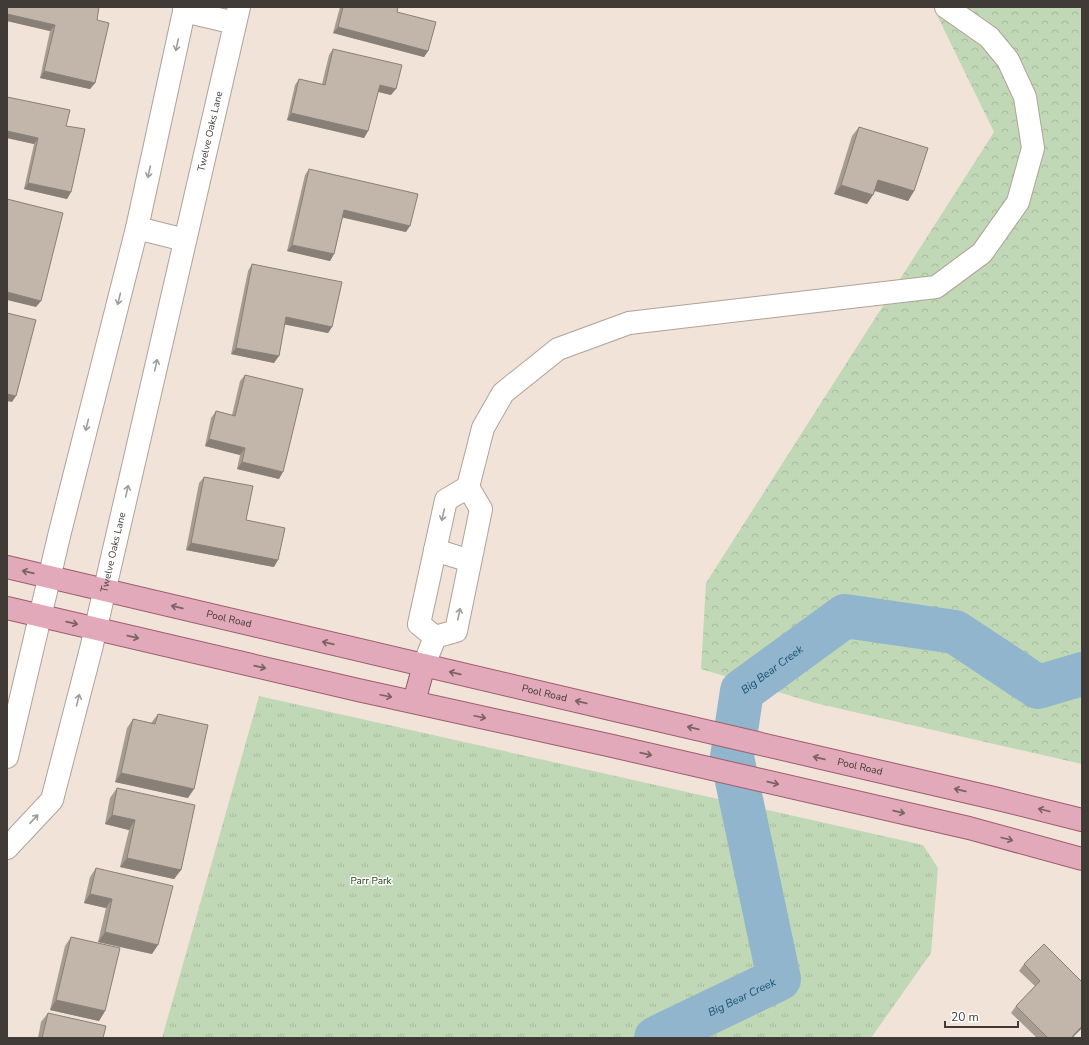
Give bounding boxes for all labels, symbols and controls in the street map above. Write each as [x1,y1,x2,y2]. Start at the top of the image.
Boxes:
one-way arrow [172,38,180,51]
street label: Twelve Oaks Lane [194,90,226,173]
one-way arrow [144,165,152,178]
one-way arrow [115,292,122,305]
one-way arrow [153,359,161,372]
one-way arrow [83,418,90,431]
one-way arrow [124,485,132,498]
one-way arrow [439,508,446,521]
street label: Twelve Oaks Lane [97,511,129,594]
one-way arrow [22,568,35,576]
one-way arrow [171,603,184,611]
street label: Pool Road [205,607,253,631]
one-way arrow [456,608,464,621]
one-way arrow [65,620,78,627]
one-way arrow [127,634,140,642]
one-way arrow [321,638,334,646]
water label: Big Bear Creek [738,641,806,697]
one-way arrow [253,664,266,671]
one-way arrow [449,668,462,676]
street label: Pool Road [520,681,569,706]
one-way arrow [74,693,82,706]
one-way arrow [379,693,392,701]
one-way arrow [575,698,588,706]
one-way arrow [473,713,486,721]
one-way arrow [686,724,699,732]
one-way arrow [639,750,652,758]
one-way arrow [813,753,826,761]
street label: Pool Road [836,755,884,779]
one-way arrow [766,780,779,787]
one-way arrow [953,786,966,793]
one-way arrow [1038,806,1051,814]
one-way arrow [893,809,906,817]
one-way arrow [29,814,39,824]
one-way arrow [1000,836,1013,843]
park label: Parr Park [350,874,393,888]
water label: Big Bear Creek [705,974,779,1020]
scale bar [945,1003,1018,1029]
text: 20 m [951,1009,979,1025]

